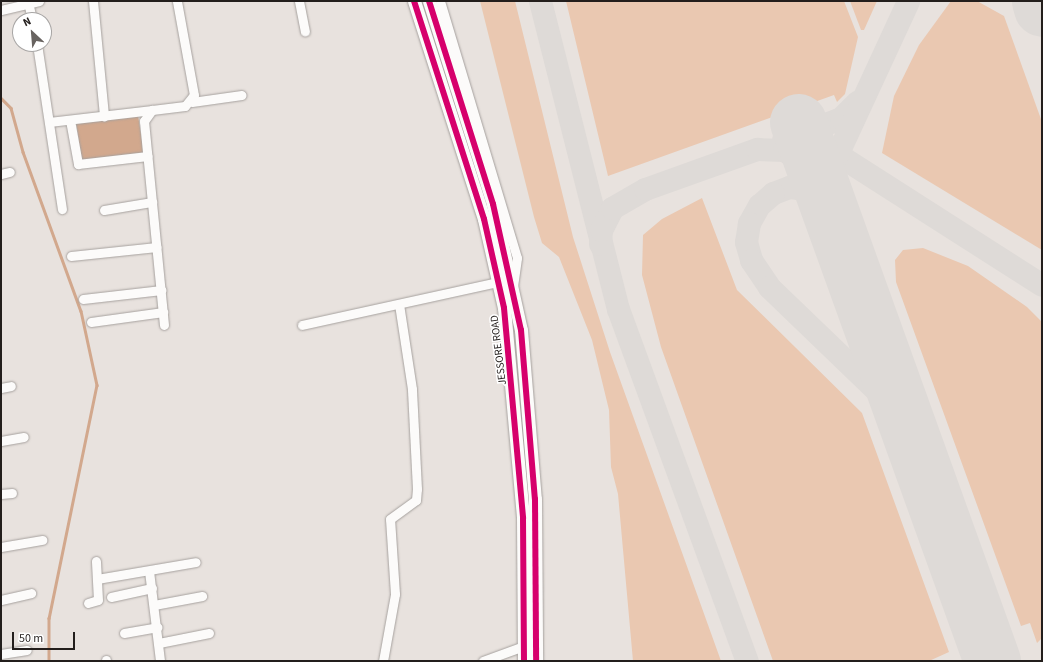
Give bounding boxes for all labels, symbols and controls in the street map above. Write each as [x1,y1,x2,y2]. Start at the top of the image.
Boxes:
north arrow [12,12,52,52]
text: N [20,13,34,30]
street label: JESSORE ROAD [488,314,510,386]
scale bar [14,624,77,650]
text: 50 m [19,630,43,647]

